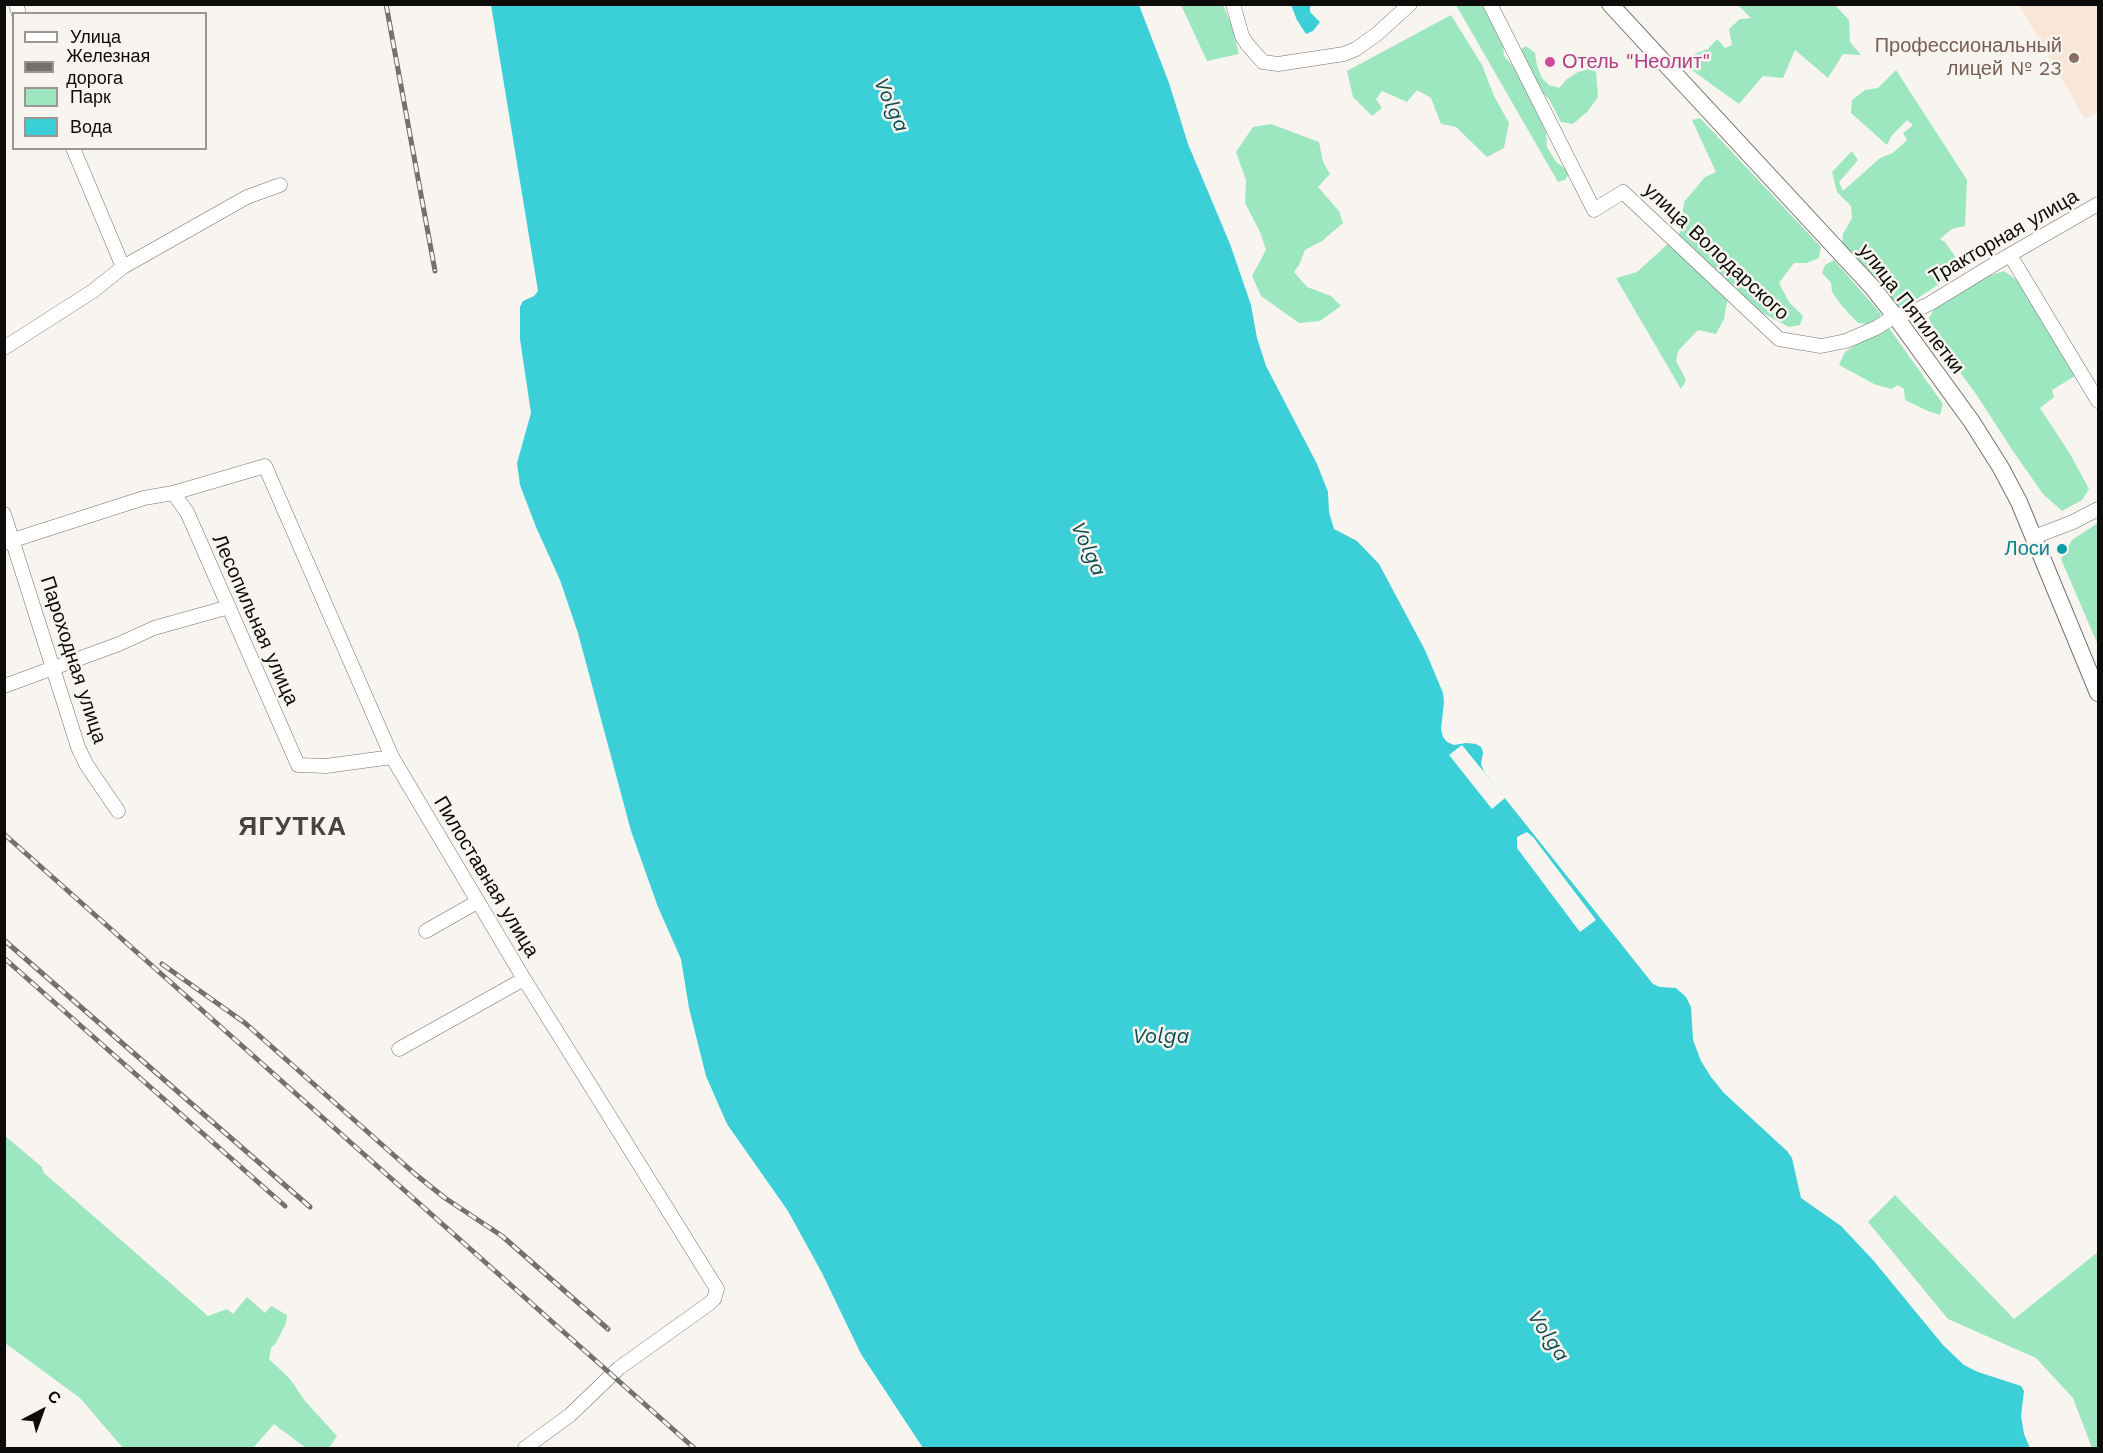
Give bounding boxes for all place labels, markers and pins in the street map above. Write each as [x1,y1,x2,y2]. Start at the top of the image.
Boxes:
place label: Профессиональный лицей № 23 [1875,34,2062,81]
place label: Отель "Неолит" [1562,50,1710,74]
marker: Профессиональный лицей № 23 [2067,51,2081,65]
marker: Отель "Неолит" [1543,55,1557,69]
place label: Лоси [2005,537,2050,561]
marker: Лоси [2055,542,2069,556]

